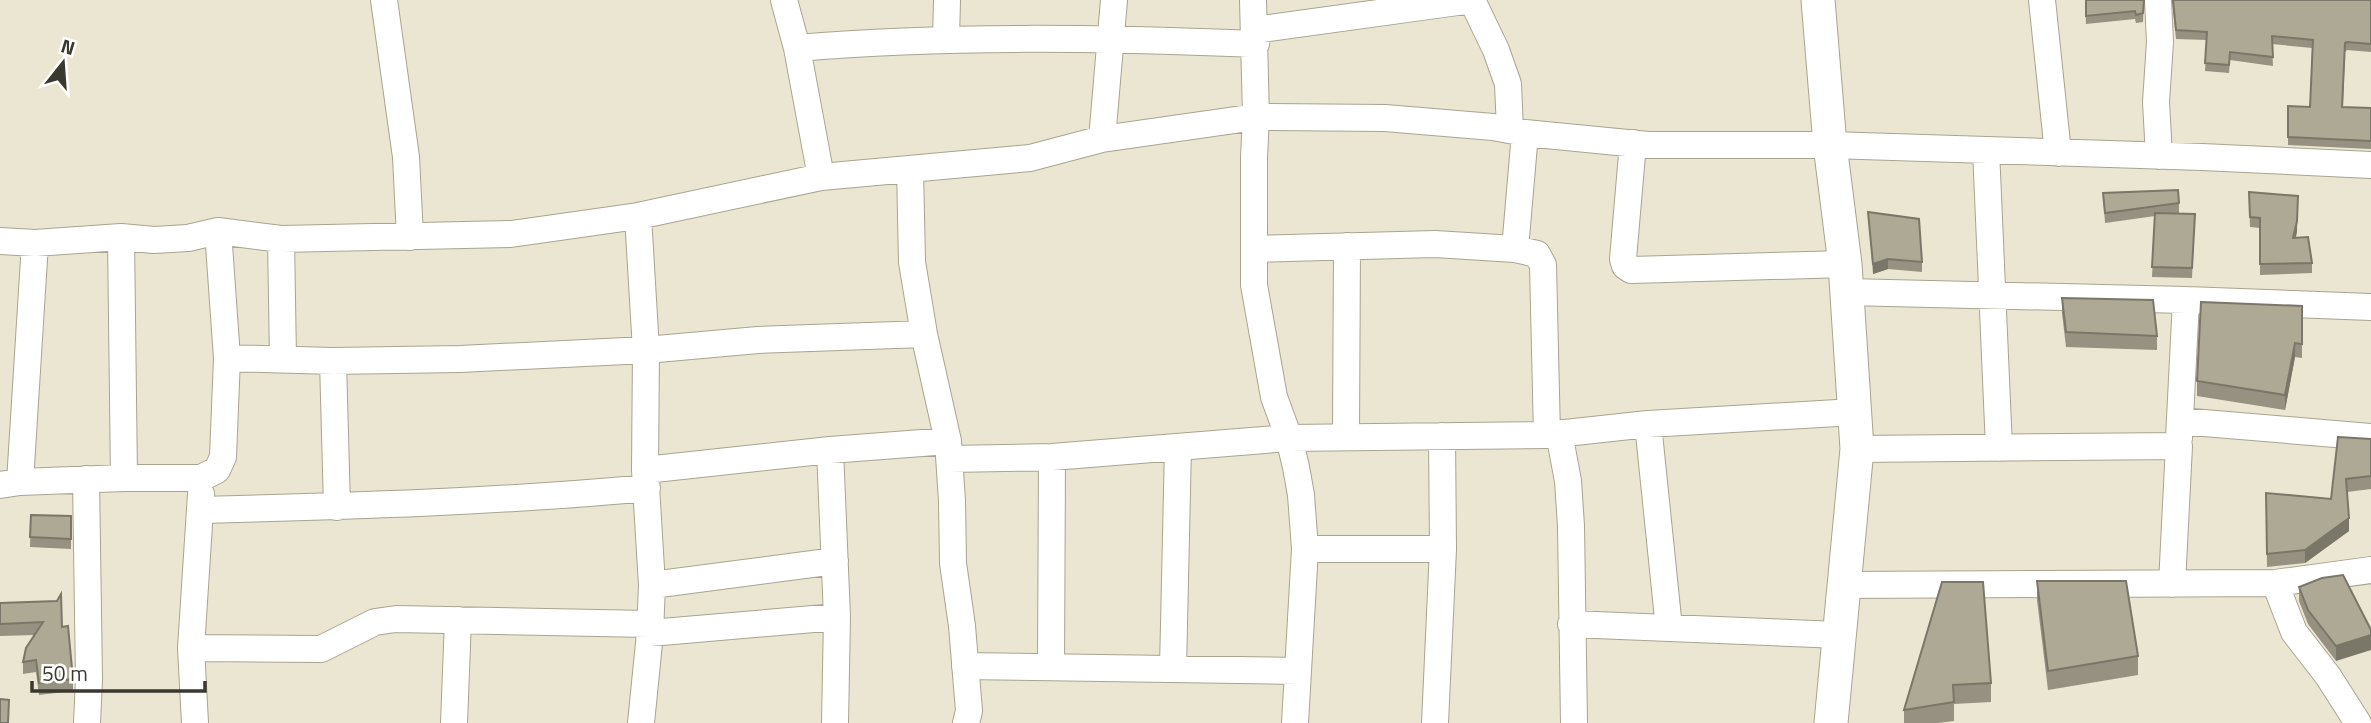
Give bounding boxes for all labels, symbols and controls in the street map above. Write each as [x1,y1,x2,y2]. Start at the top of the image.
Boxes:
north arrow [28,28,98,98]
text: N [58,30,79,62]
scale bar [32,650,205,694]
text: 50 m [42,657,88,689]

